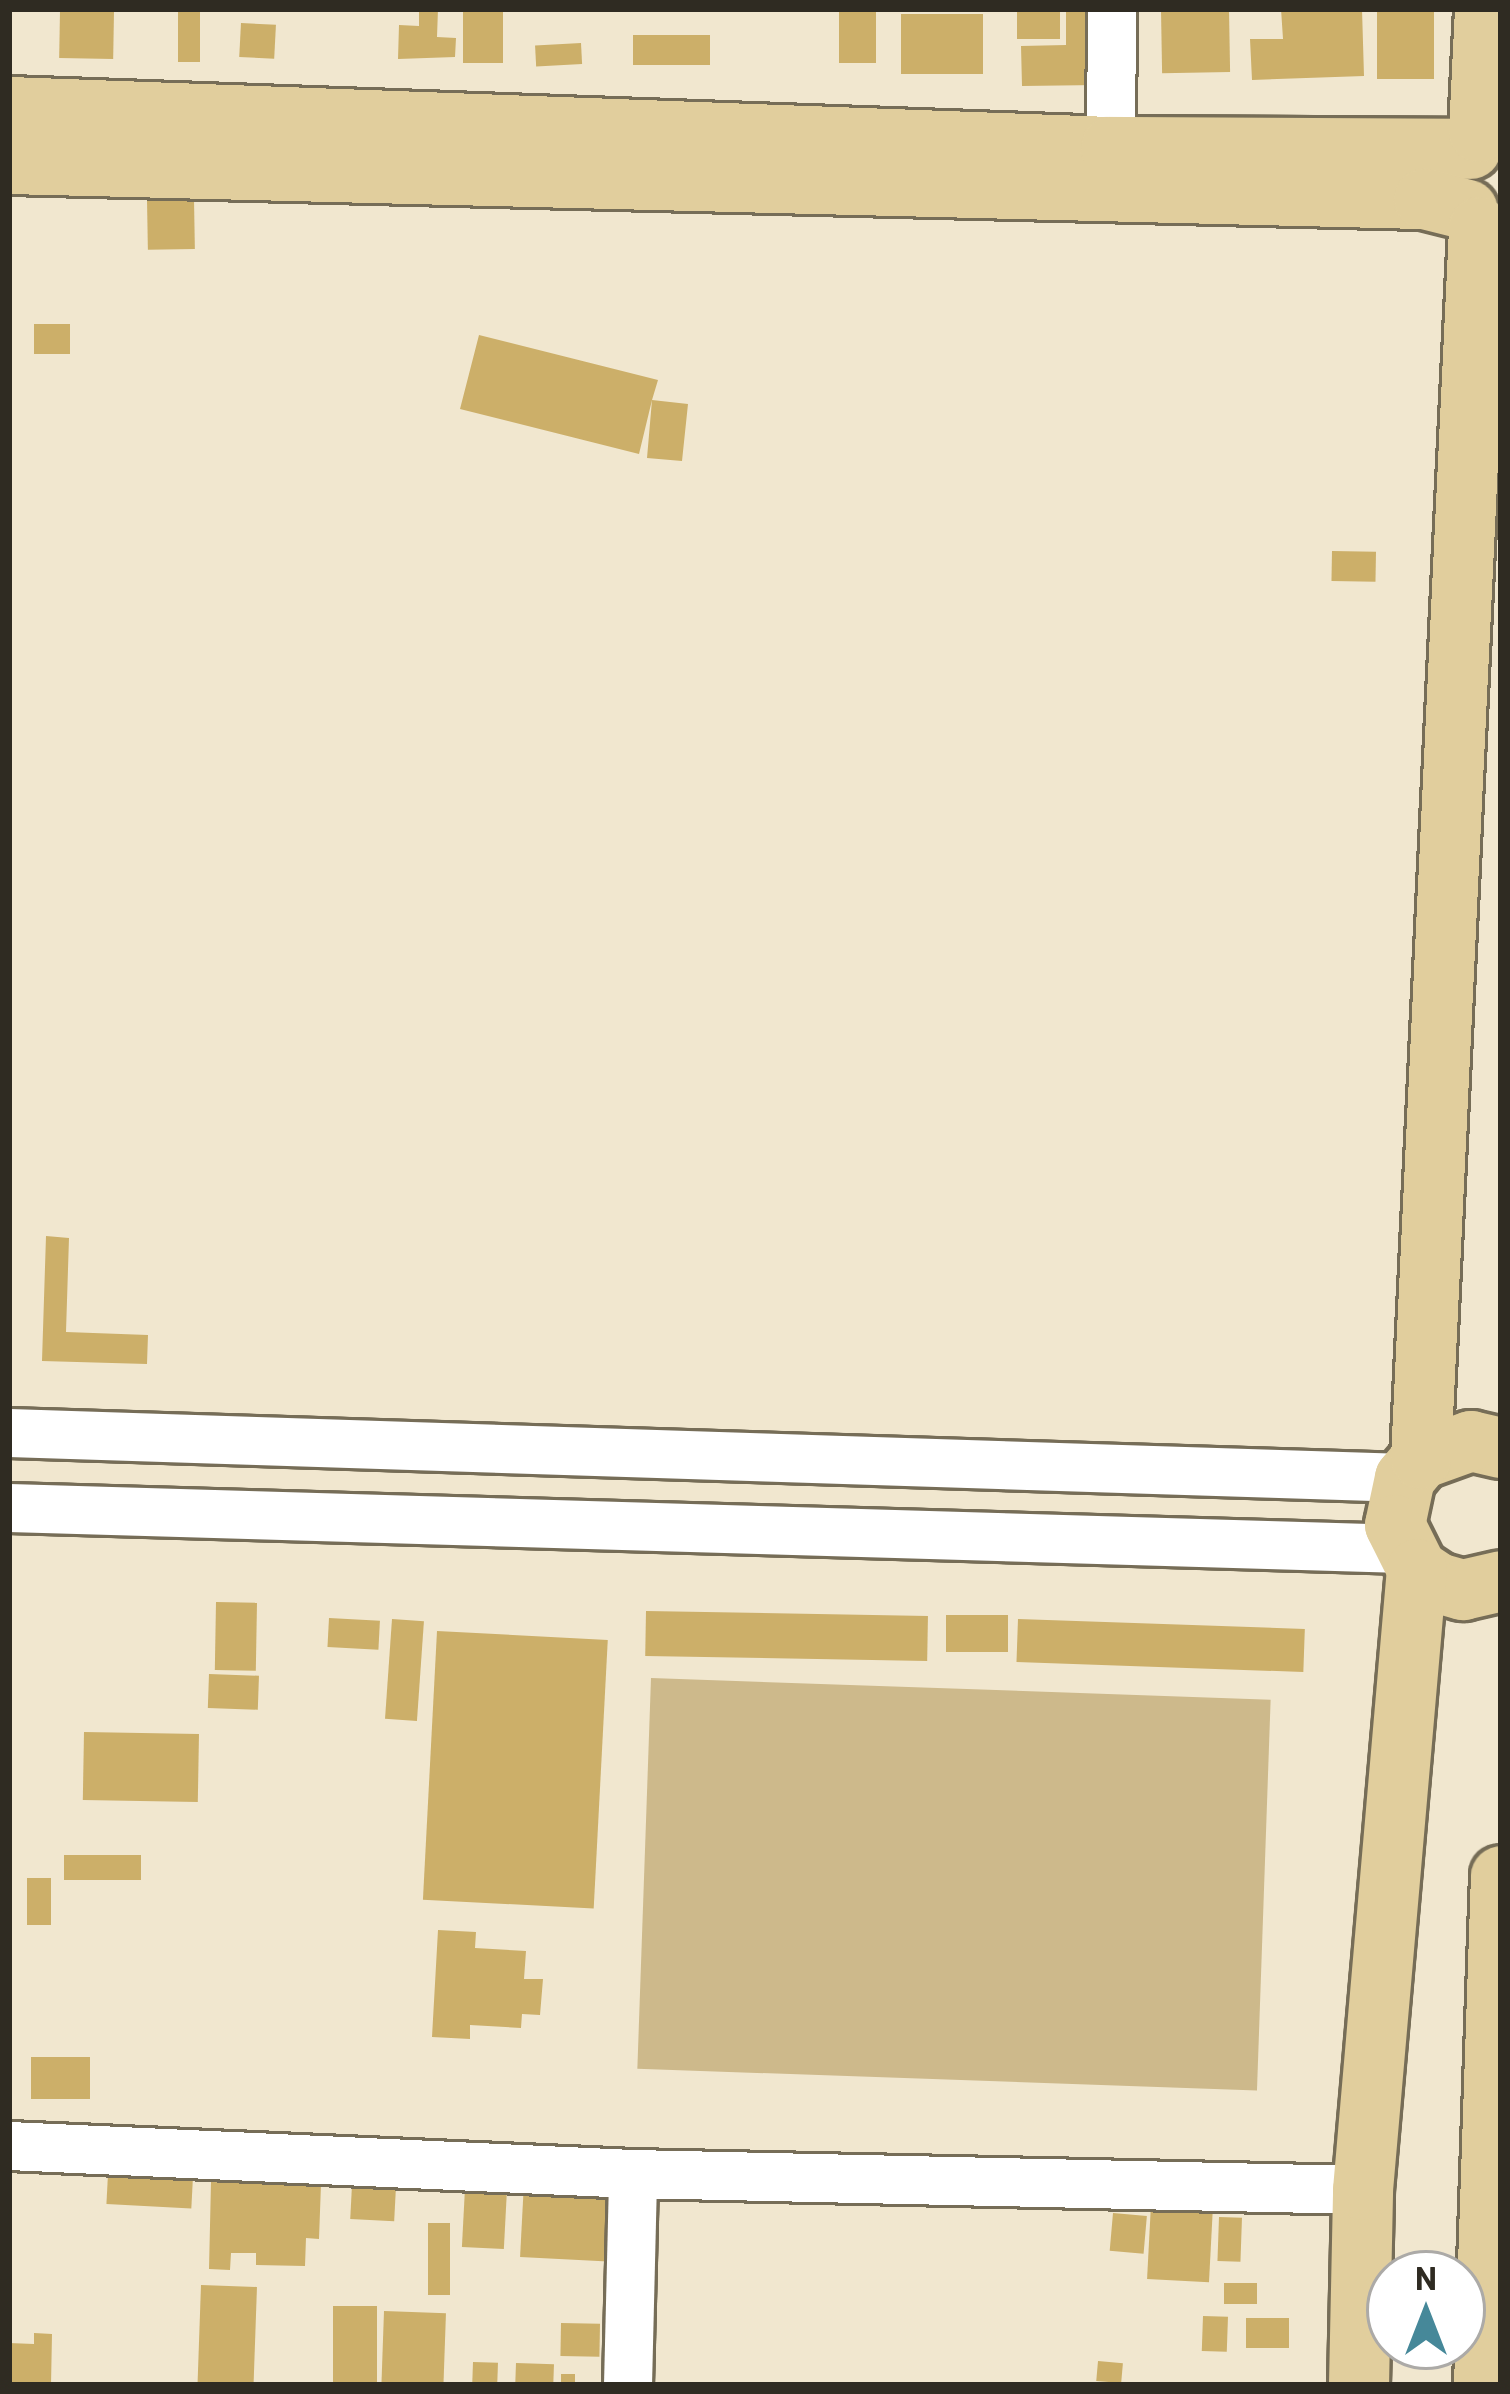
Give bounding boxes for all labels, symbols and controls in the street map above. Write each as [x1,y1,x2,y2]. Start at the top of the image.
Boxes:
north arrow [1366,2250,1486,2370]
text: N [1415,2257,1437,2297]

